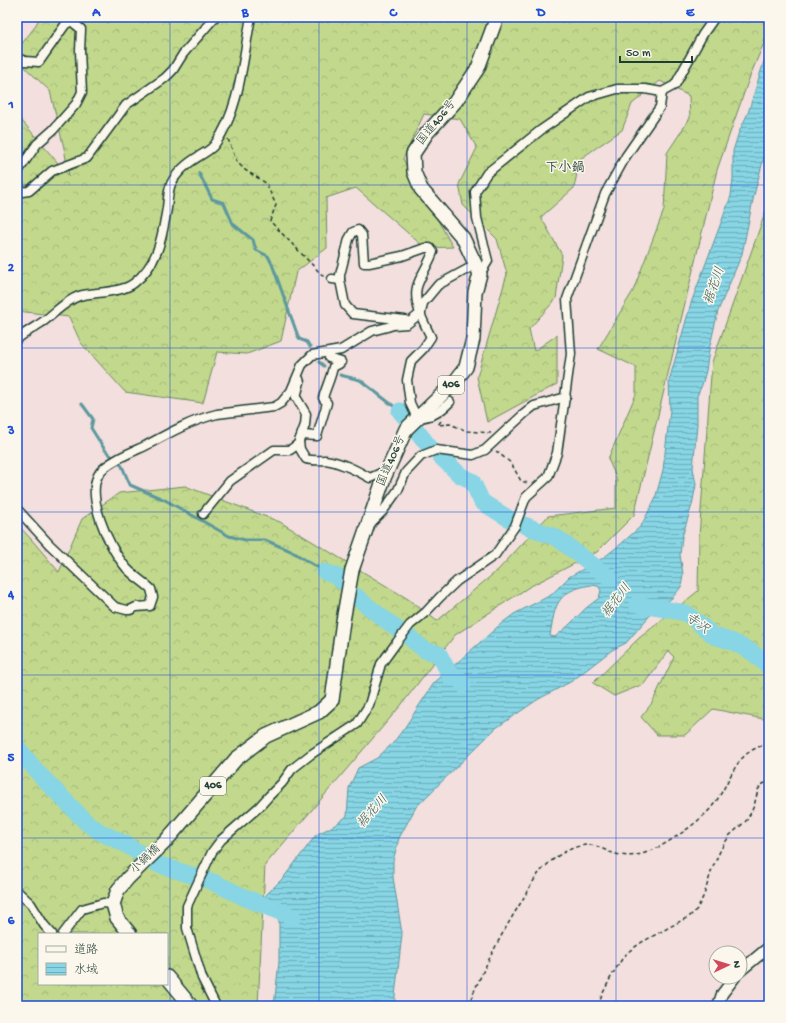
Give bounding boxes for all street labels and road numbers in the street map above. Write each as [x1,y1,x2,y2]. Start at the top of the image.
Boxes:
street label: 国道406号 [414,97,460,149]
road number: 406 [438,376,464,394]
street label: 国道406号 [374,433,409,489]
road number: 406 [200,777,226,795]
street label: 小鍋橋 [127,842,164,878]

